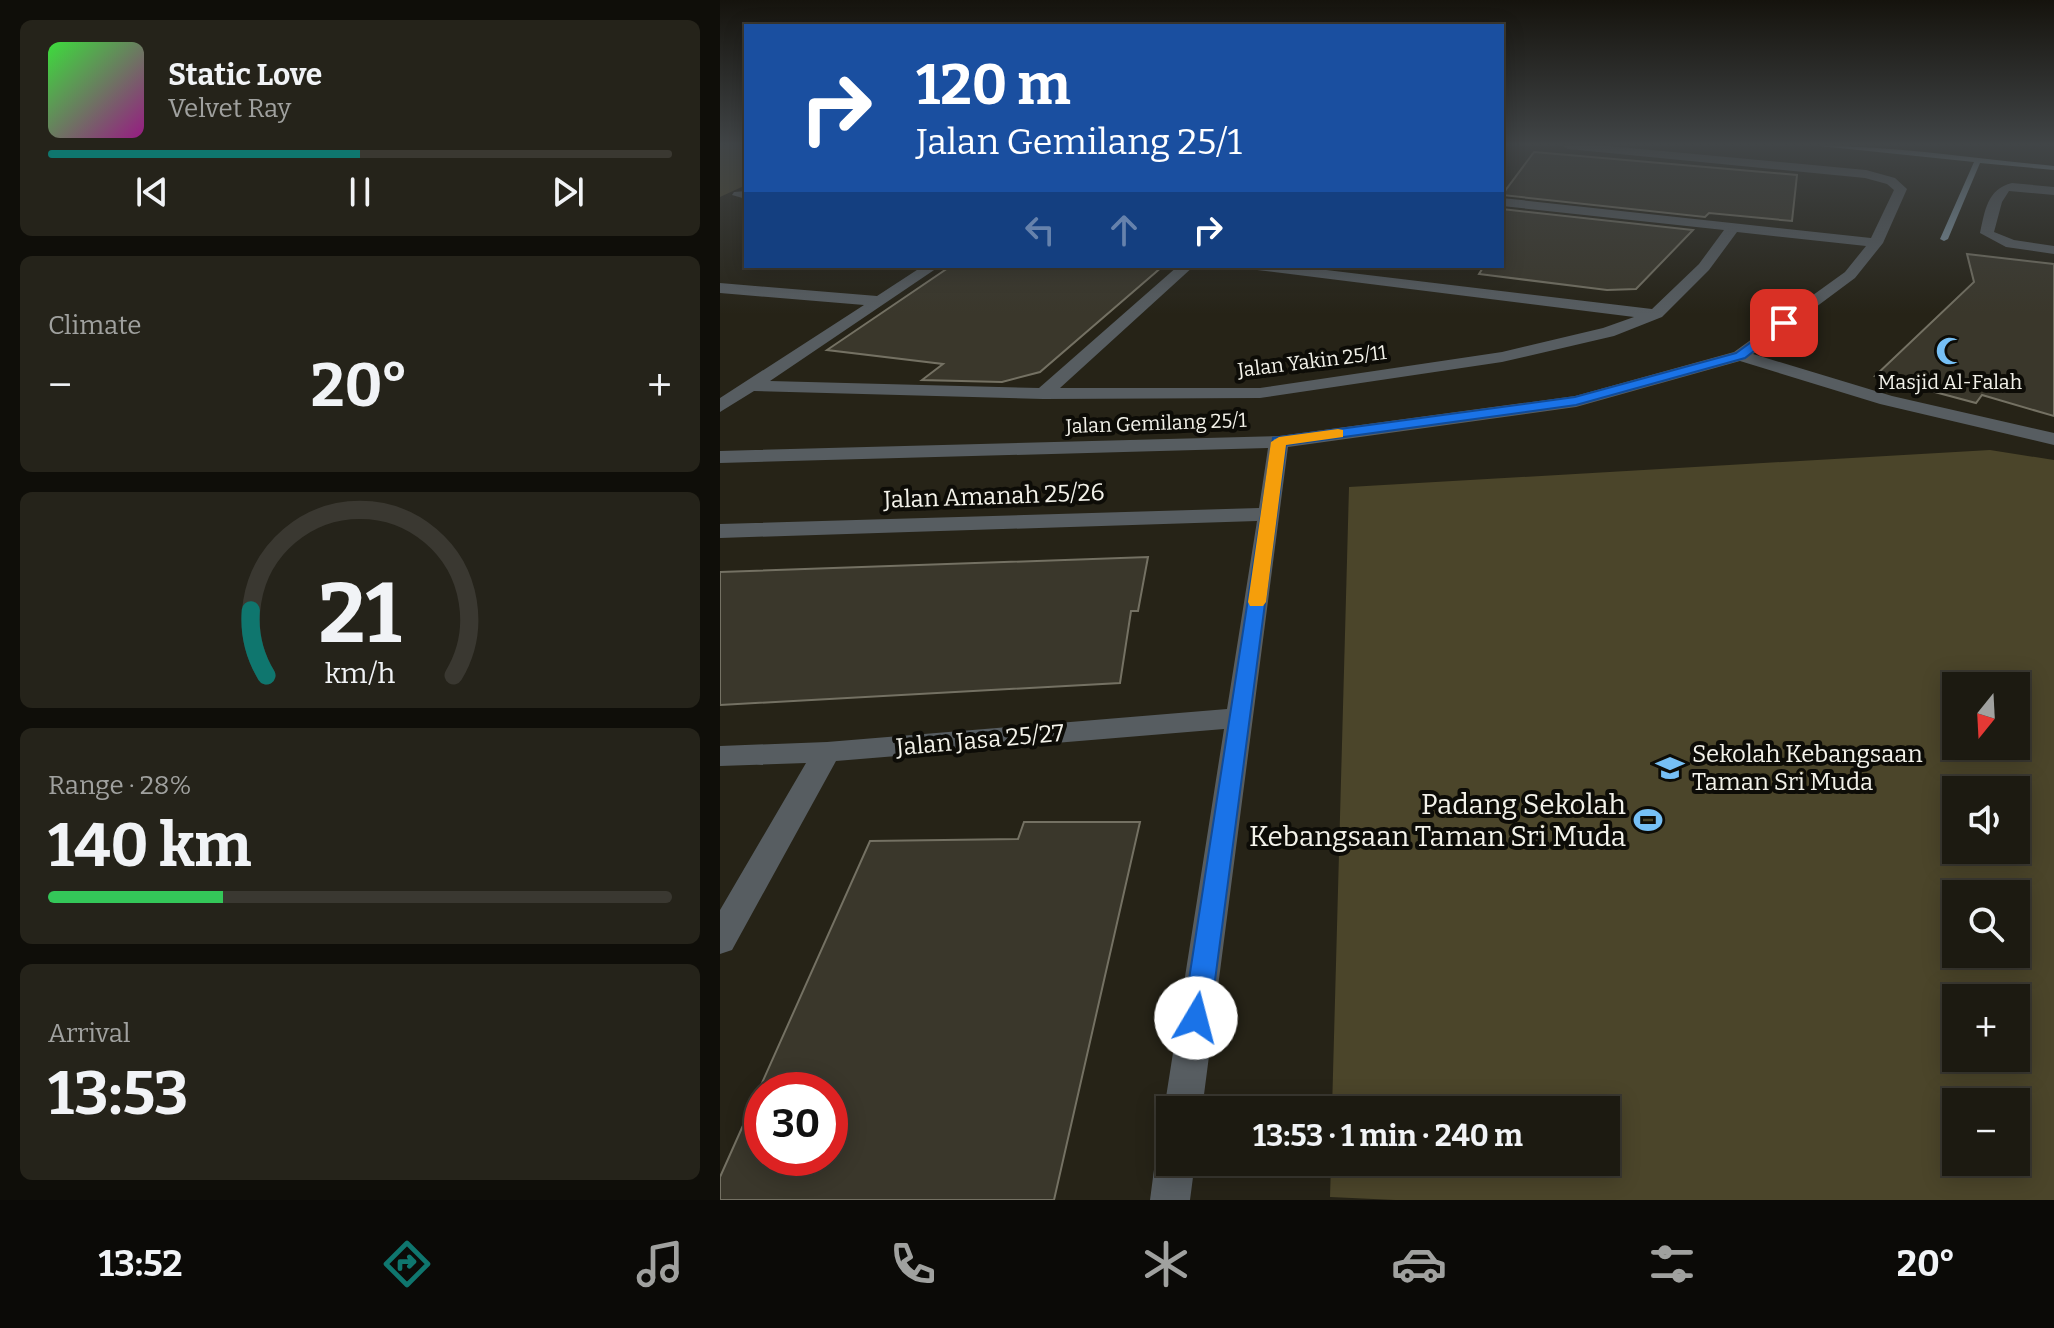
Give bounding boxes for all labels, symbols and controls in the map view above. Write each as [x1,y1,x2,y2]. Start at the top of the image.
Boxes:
text: 120 m [916,52,1071,119]
icon: right [784,56,888,160]
text: Static Love [168,57,322,93]
text: Velvet Ray [168,93,291,124]
text: Jalan Gemilang 25/1 [916,120,1242,164]
icon: previous [130,170,174,214]
icon: pause [338,170,382,214]
icon: next [546,170,590,214]
icon: left [1018,208,1062,252]
icon: ahead [1102,208,1146,252]
icon: right [1186,208,1230,252]
pin [1750,289,1818,357]
icon: arrive [1762,301,1806,345]
text: Climate [48,310,142,341]
mosque icon: Masjid Al-Falah [1935,336,1965,366]
street label: Jalan Yakin 25/11 [1235,340,1388,382]
text: 20° [311,350,408,422]
text: − [48,359,72,412]
text: + [647,359,672,412]
place label: Masjid Al-Falah [1878,370,2023,395]
street label: Jalan Gemilang 25/1 [1064,408,1247,438]
street label: Jalan Amanah 25/26 [882,478,1105,514]
text: 21 [319,564,401,664]
text: km/h [325,656,396,691]
north arrow [1942,672,2030,760]
map controls [1942,672,2030,1176]
street label: Jalan Jasa 25/27 [894,719,1065,761]
place label: Sekolah Kebangsaan Taman Sri Muda [1692,740,1923,796]
school or university icon: Sekolah Kebangsaan Taman Sri Muda [1655,753,1685,783]
text: Range · 28% [48,770,191,801]
button: sound [1942,776,2030,864]
place label: Padang Sekolah Kebangsaan Taman Sri Muda [1249,788,1626,853]
sports icon: Padang Sekolah Kebangsaan Taman Sri Muda [1633,805,1663,835]
text: 140 km [48,810,251,882]
button: search [1942,880,2030,968]
position arrow [1154,976,1238,1060]
button: + [1942,984,2030,1072]
text: Arrival [48,1018,130,1049]
text: 13:53 [48,1058,188,1130]
speed limit sign: 30 [744,1072,848,1176]
button: − [1942,1088,2030,1176]
text: 13:53 · 1 min · 240 m [1253,1118,1523,1154]
icon: directions [379,1236,435,1292]
icon: music [632,1236,688,1292]
icon: phone [885,1236,941,1292]
icon: climate [1138,1236,1194,1292]
icon: car [1391,1236,1447,1292]
icon: filters [1644,1236,1700,1292]
text: 13:52 [98,1242,183,1286]
text: 20° [1897,1242,1955,1286]

